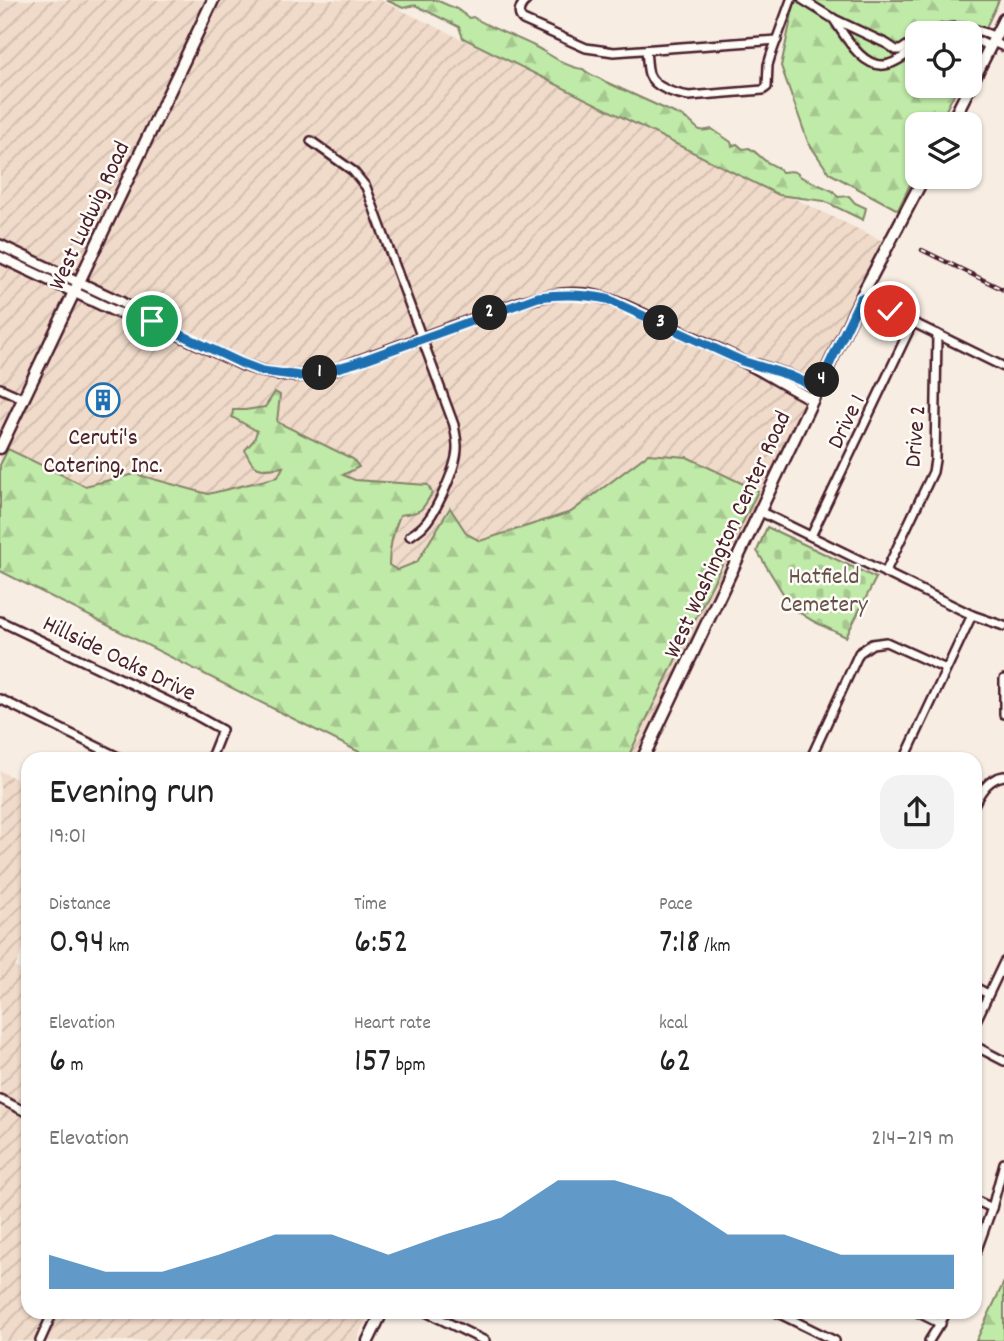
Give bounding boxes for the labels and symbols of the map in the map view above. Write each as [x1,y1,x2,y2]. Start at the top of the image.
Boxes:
street label: West Ludwig Road [41,136,140,296]
pin [860,281,920,341]
pin [122,291,182,351]
pin: 2 [472,296,508,330]
pin: 3 [644,306,678,340]
pin: 1 [302,356,338,390]
pin: 4 [804,362,840,398]
building icon: Ceruti's Catering, Inc. [84,381,122,419]
street label: Drive 1 [820,389,875,455]
street label: Drive 2 [897,404,937,469]
street label: West Washington Center Road [656,406,801,664]
place label: Ceruti's Catering, Inc. [43,422,163,484]
park label: Hatfield Cemetery [780,561,869,623]
street label: Hillside Oaks Drive [36,608,201,712]

